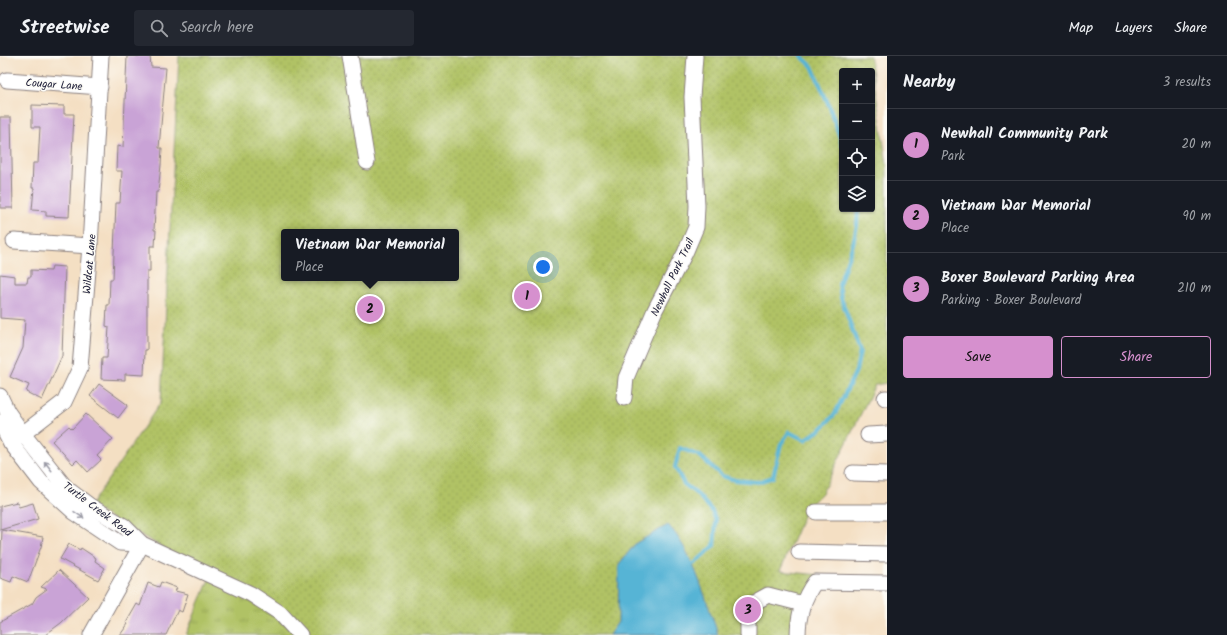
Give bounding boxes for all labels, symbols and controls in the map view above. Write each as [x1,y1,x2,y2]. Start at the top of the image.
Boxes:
search box [134,10,414,46]
text: Streetwise [20,13,110,43]
text: Search here [180,16,254,40]
icon: search [148,17,170,39]
text: Map [1069,17,1093,39]
text: Layers [1115,17,1153,39]
text: Share [1175,17,1207,39]
map controls [839,68,875,212]
button: + [839,68,875,104]
text: Nearby [903,69,955,96]
text: 3 results [1163,72,1211,93]
street label: Cougar Lane [25,74,83,96]
button: − [839,104,875,140]
text: Newhall Community Park [941,122,1108,146]
text: 1 [914,134,918,155]
text: 20 m [1181,134,1211,155]
button: locate [839,140,875,176]
text: Park [941,146,965,167]
button: layers [839,176,875,212]
text: Vietnam War Memorial [941,194,1090,218]
text: 2 [912,206,920,227]
text: 90 m [1183,206,1211,227]
text: Place [941,218,969,239]
popup [281,229,459,281]
street label: Wildcat Lane [78,233,102,295]
text: Vietnam War Memorial [295,233,445,257]
street label: Newhall Park Trail [646,235,700,320]
text: Place [295,257,323,278]
your location [533,257,553,277]
text: Boxer Boulevard Parking Area [941,266,1135,290]
text: 3 [912,278,920,299]
text: 210 m [1177,278,1211,299]
pin: 1 [514,281,540,311]
text: Parking · Boxer Boulevard [941,290,1081,311]
pin: 2 [357,294,383,324]
button: Save [903,336,1053,378]
button: Share [1061,336,1211,378]
one-way arrow [44,460,53,471]
street label: Turtle Creek Road [59,478,136,542]
one-way arrow [73,511,84,519]
pin: 3 [735,595,761,625]

